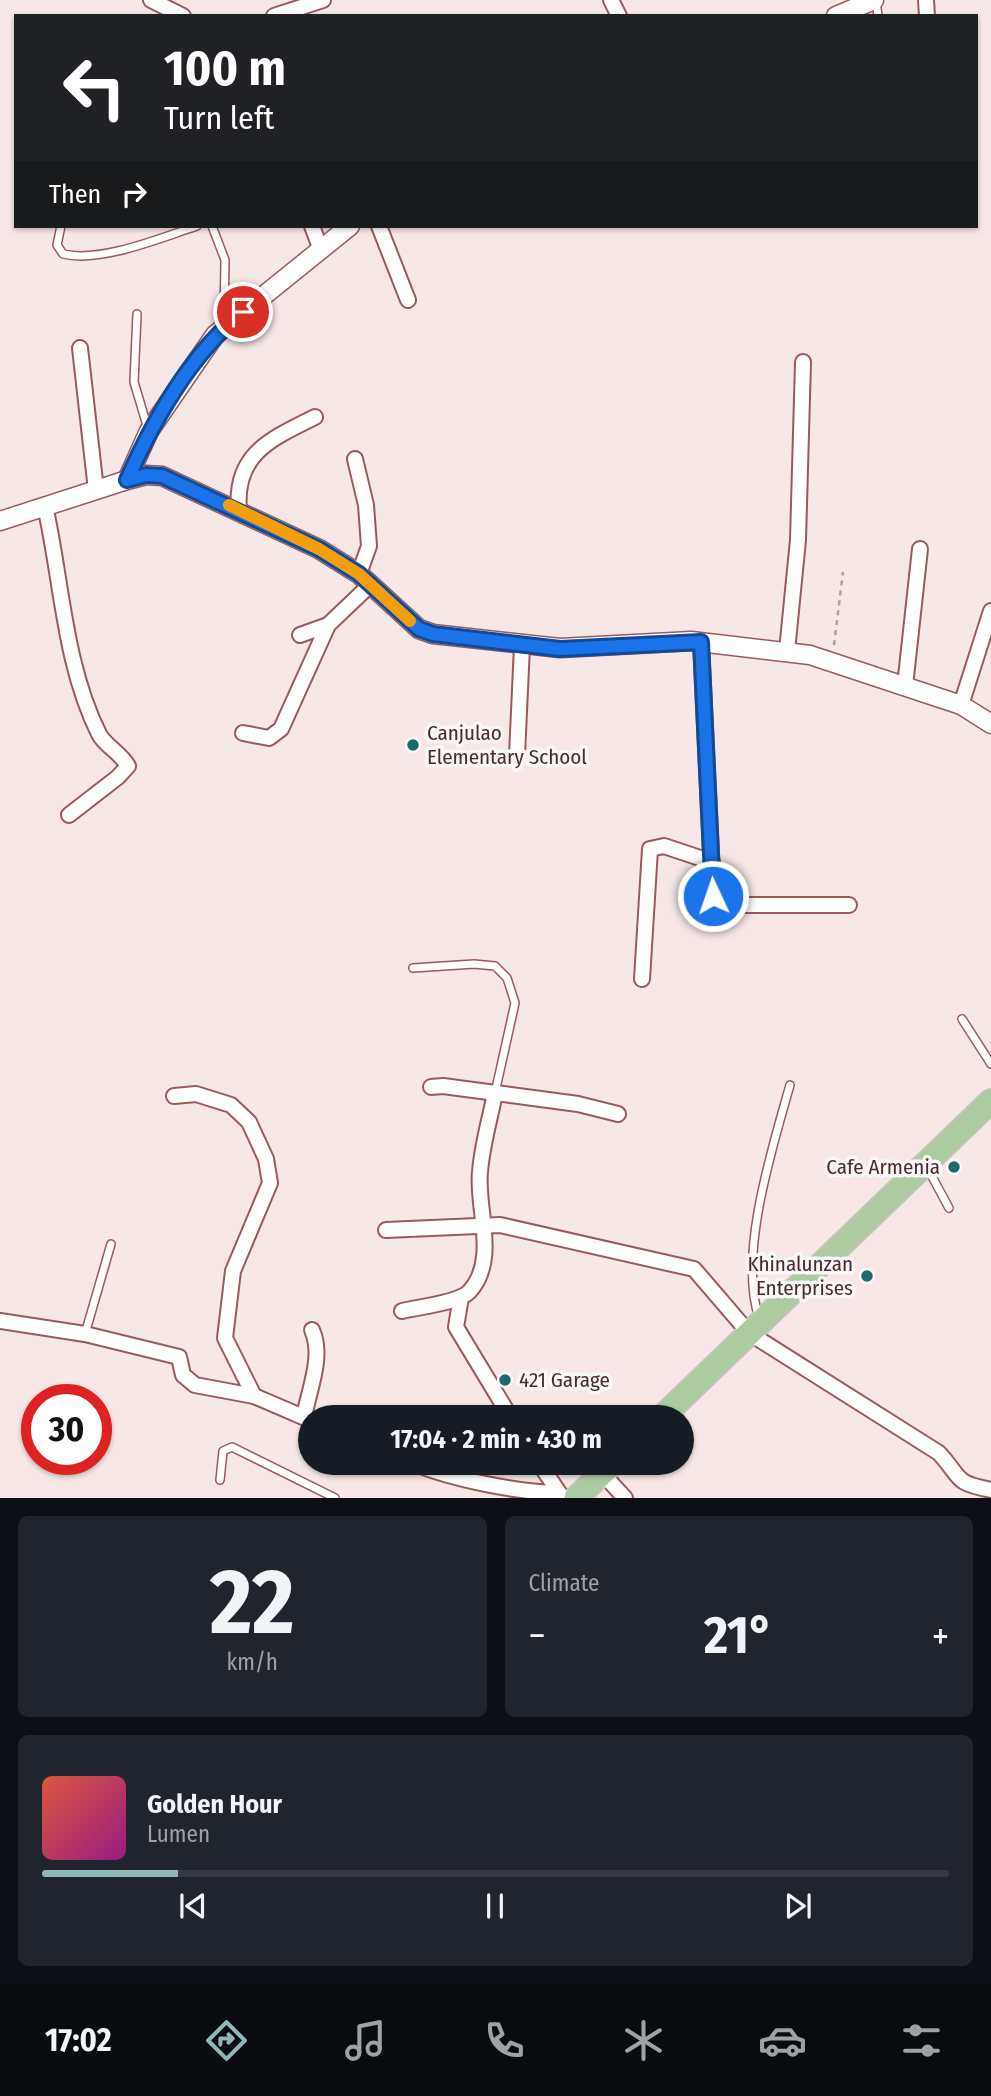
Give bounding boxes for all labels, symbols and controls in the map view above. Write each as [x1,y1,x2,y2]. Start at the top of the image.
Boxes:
text: 100 m [164,39,286,98]
icon: left [49,42,140,133]
text: Turn left [164,99,274,137]
icon: right [115,175,153,213]
text: Then [49,179,101,210]
pin [213,282,273,342]
icon: arrive [224,293,262,331]
place label: Canjulao Elementary School [427,720,587,770]
marker: Canjulao Elementary School [405,737,421,753]
position arrow [676,859,750,933]
place label: Cafe Armenia [826,1154,940,1180]
marker: Cafe Armenia [946,1159,962,1175]
place label: Khinalunzan Enterprises [747,1251,853,1301]
marker: Khinalunzan Enterprises [859,1268,875,1284]
place label: 421 Garage [519,1367,610,1393]
marker: 421 Garage [497,1372,513,1388]
speed limit sign: 30 [21,1384,112,1475]
text: 17:04 · 2 min · 430 m [390,1424,602,1455]
text: 22 [210,1548,294,1657]
text: Climate [529,1569,599,1597]
text: 21° [704,1604,773,1667]
text: − [529,1613,546,1659]
text: + [932,1613,949,1659]
text: km/h [227,1648,278,1676]
text: Golden Hour [147,1789,282,1820]
text: Lumen [147,1820,210,1848]
icon: previous [174,1887,212,1925]
icon: pause [476,1887,514,1925]
icon: next [779,1887,817,1925]
icon: directions [202,2016,251,2065]
icon: music [341,2016,390,2065]
icon: phone [480,2016,529,2065]
icon: climate [619,2016,668,2065]
icon: car [758,2016,807,2065]
icon: filters [897,2016,946,2065]
text: 17:02 [45,2021,112,2059]

